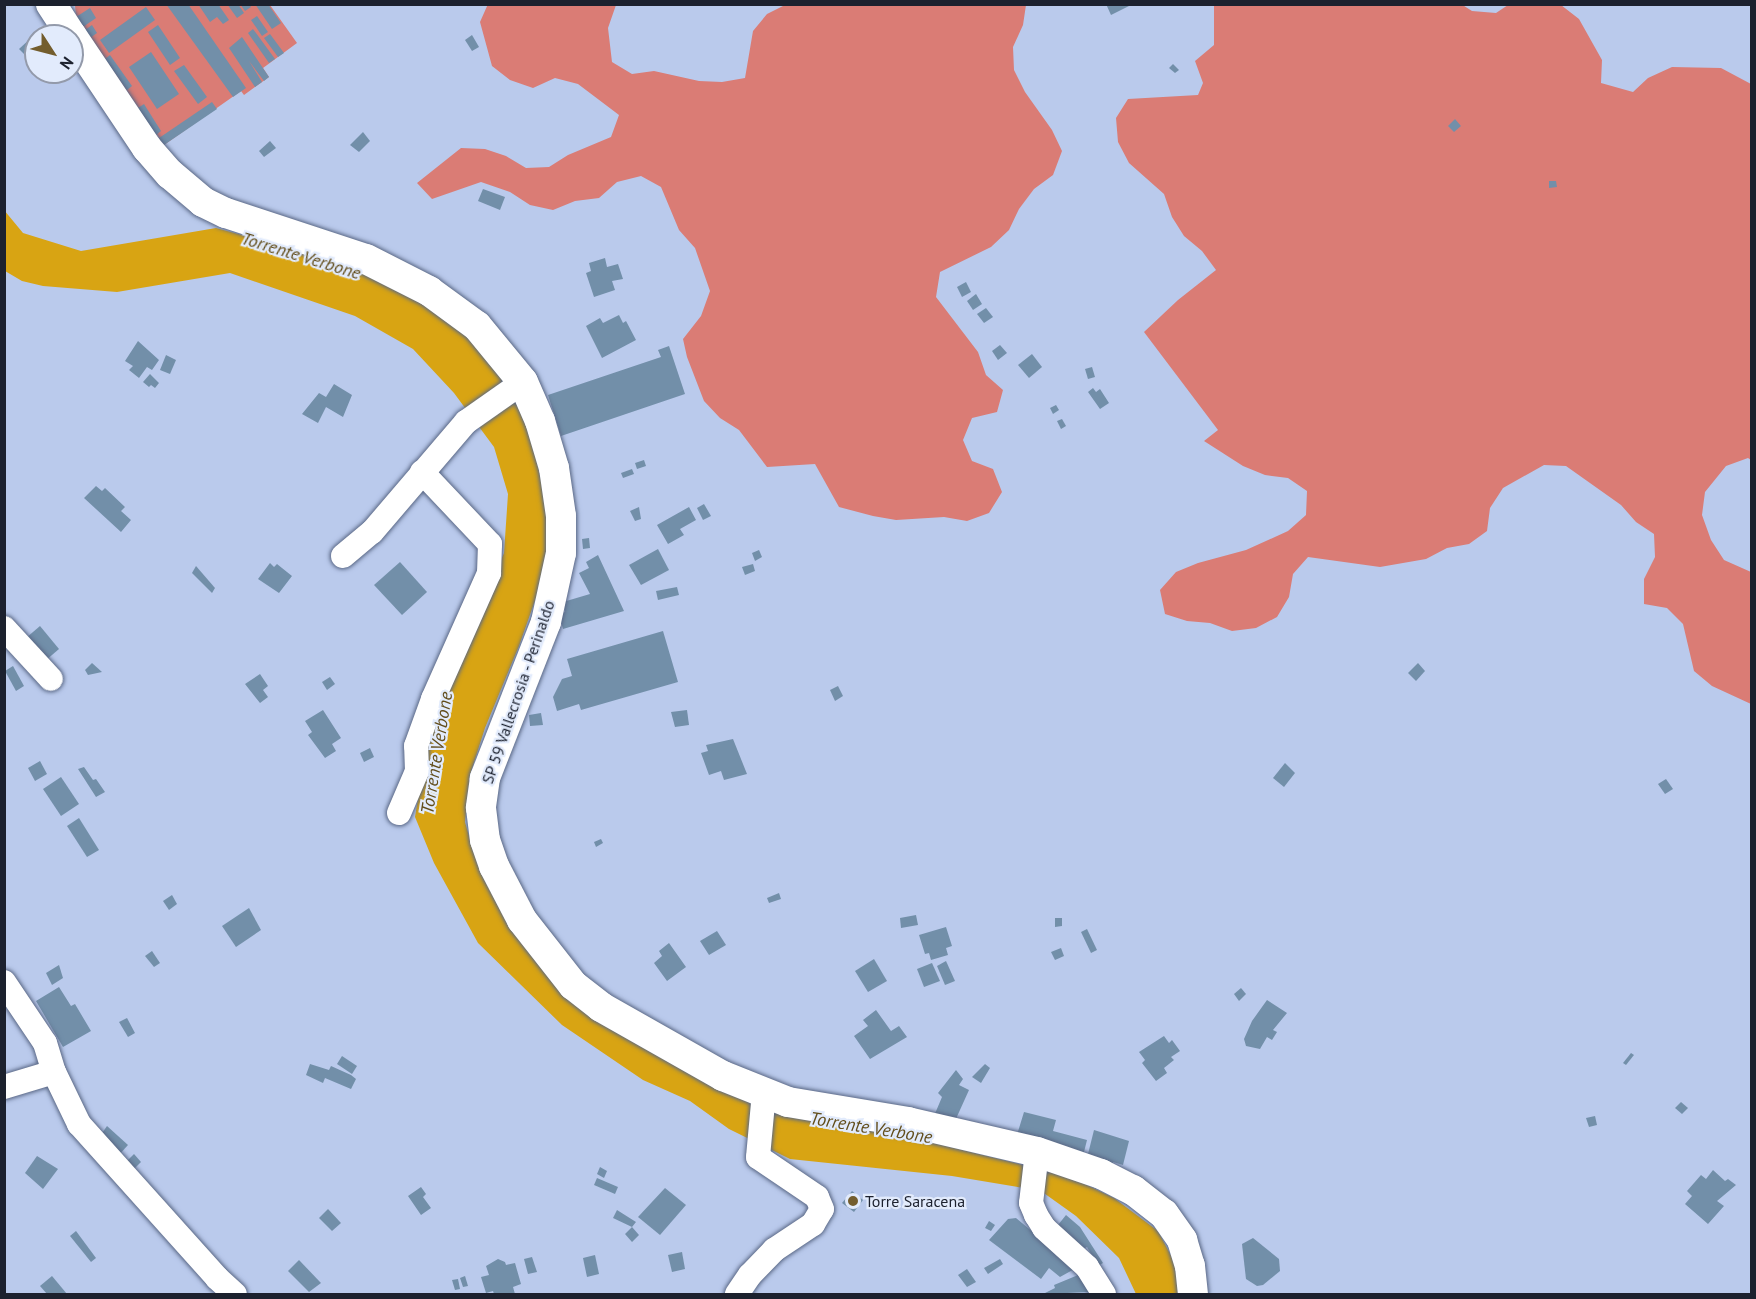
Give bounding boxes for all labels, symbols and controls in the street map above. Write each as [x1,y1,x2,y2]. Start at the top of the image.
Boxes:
north arrow [24,24,84,84]
text: N [56,53,78,74]
water label: Torrente Verbone [238,228,364,284]
street label: SP 59 Vallecrosia - Perinaldo [477,596,559,788]
water label: Torrente Verbone [417,690,457,816]
water label: Torrente Verbone [808,1108,934,1148]
place label: Torre Saracena [865,1191,965,1211]
marker: Torre Saracena [846,1194,860,1208]

